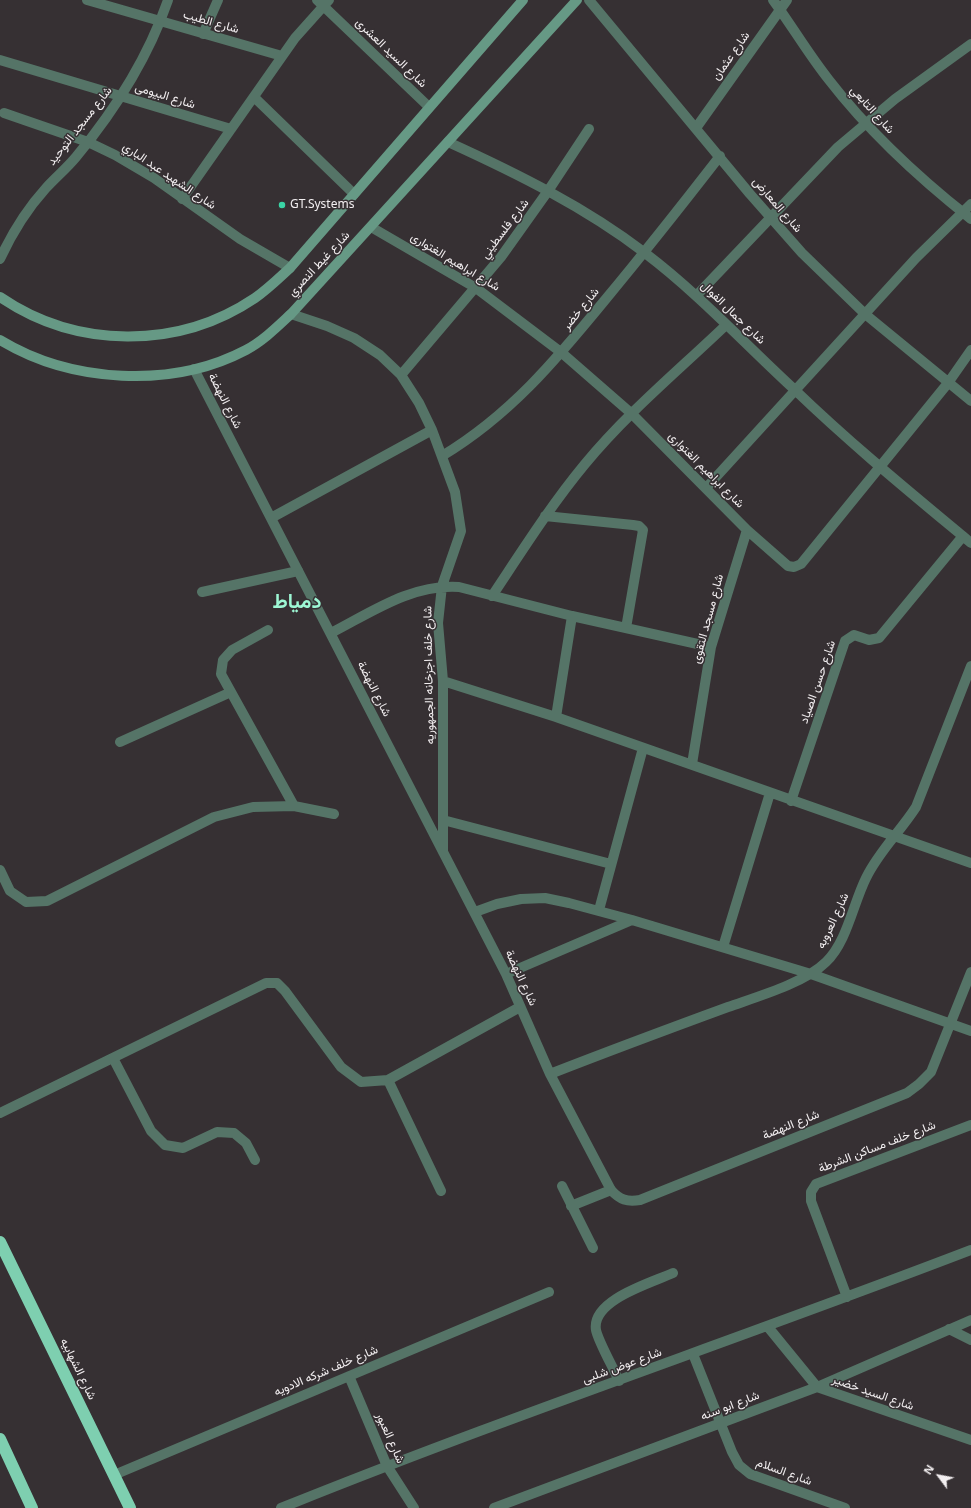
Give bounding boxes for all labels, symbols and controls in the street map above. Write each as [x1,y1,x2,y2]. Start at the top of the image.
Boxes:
street label: شارع الطيب [182,7,240,37]
street label: شارع السيد العشرى [352,15,430,91]
street label: شارع عثمان [709,29,753,83]
street label: شارع البيومى [133,80,197,112]
street label: شارع التابعي [847,83,897,137]
street label: شارع مسجد التوحيد [45,84,115,168]
street label: شارع الشهيد عبد الباري [120,139,218,213]
street label: شارع المعارض [749,174,805,236]
street label: شارع فلسطيني [478,196,532,262]
place label: GT.Systems [290,198,354,212]
marker: GT.Systems [277,200,287,210]
street label: شارع غيط النصري [285,228,353,300]
street label: شارع ابراهيم الغتوارى [408,230,502,294]
street label: شارع جمال الفوال [698,279,768,347]
street label: شارع خضر [560,285,602,333]
street label: شارع النهضة [205,371,245,431]
street label: شارع ابراهيم الغتوارى [665,429,747,511]
street label: شارع مسجد التقوى [689,573,727,665]
district label: دمياط [273,590,321,614]
street label: شارع خلف اجزخانه الجمهوريه [421,606,437,744]
street label: شارع حسن الصياد [797,639,839,725]
street label: شارع النهضة [354,659,394,719]
street label: شارع العروبه [814,891,852,951]
street label: شارع النهضة [502,948,540,1008]
street label: شارع النهضة [760,1107,822,1143]
street label: شارع خلف مساكن الشرطة [816,1118,938,1176]
street label: شارع الشهابيه [57,1336,99,1402]
street label: شارع خلف شركه الادويه [272,1343,380,1399]
street label: شارع عوض شلبى [580,1345,664,1387]
street label: شارع السيد خضير [830,1372,916,1414]
street label: شارع ابو سنه [699,1388,761,1424]
street label: شارع العبور [372,1410,408,1466]
street label: شارع السلام [754,1455,814,1489]
north arrow [919,1456,959,1496]
text: N [920,1462,937,1477]

